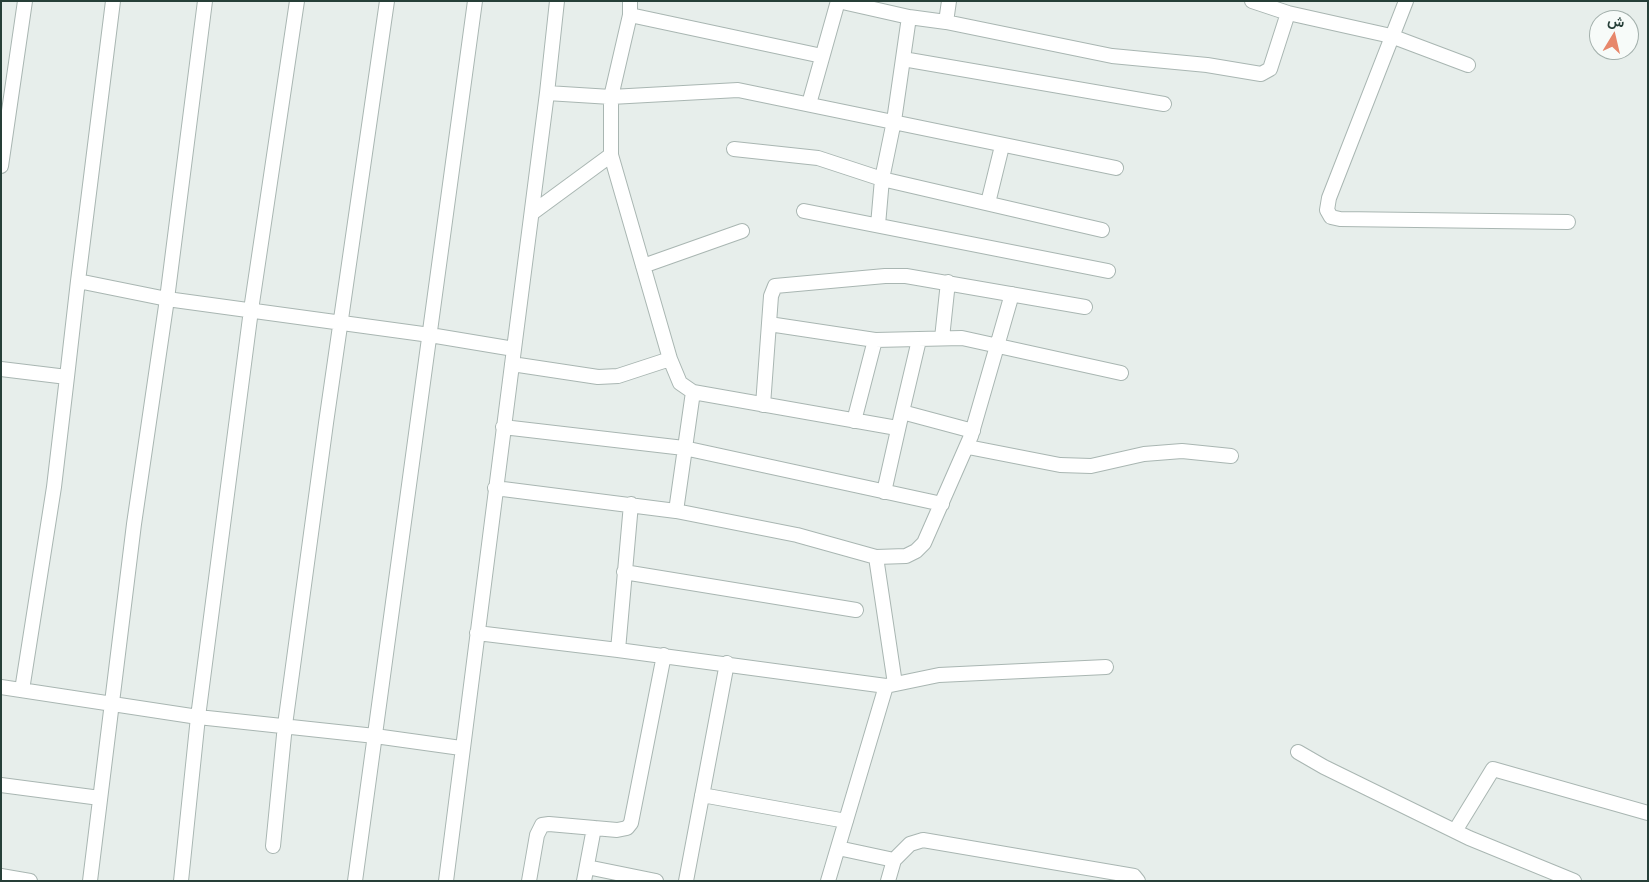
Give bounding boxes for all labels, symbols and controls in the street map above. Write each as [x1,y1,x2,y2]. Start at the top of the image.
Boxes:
north arrow [1589,10,1639,60]
text: ش [1607,12,1626,30]

